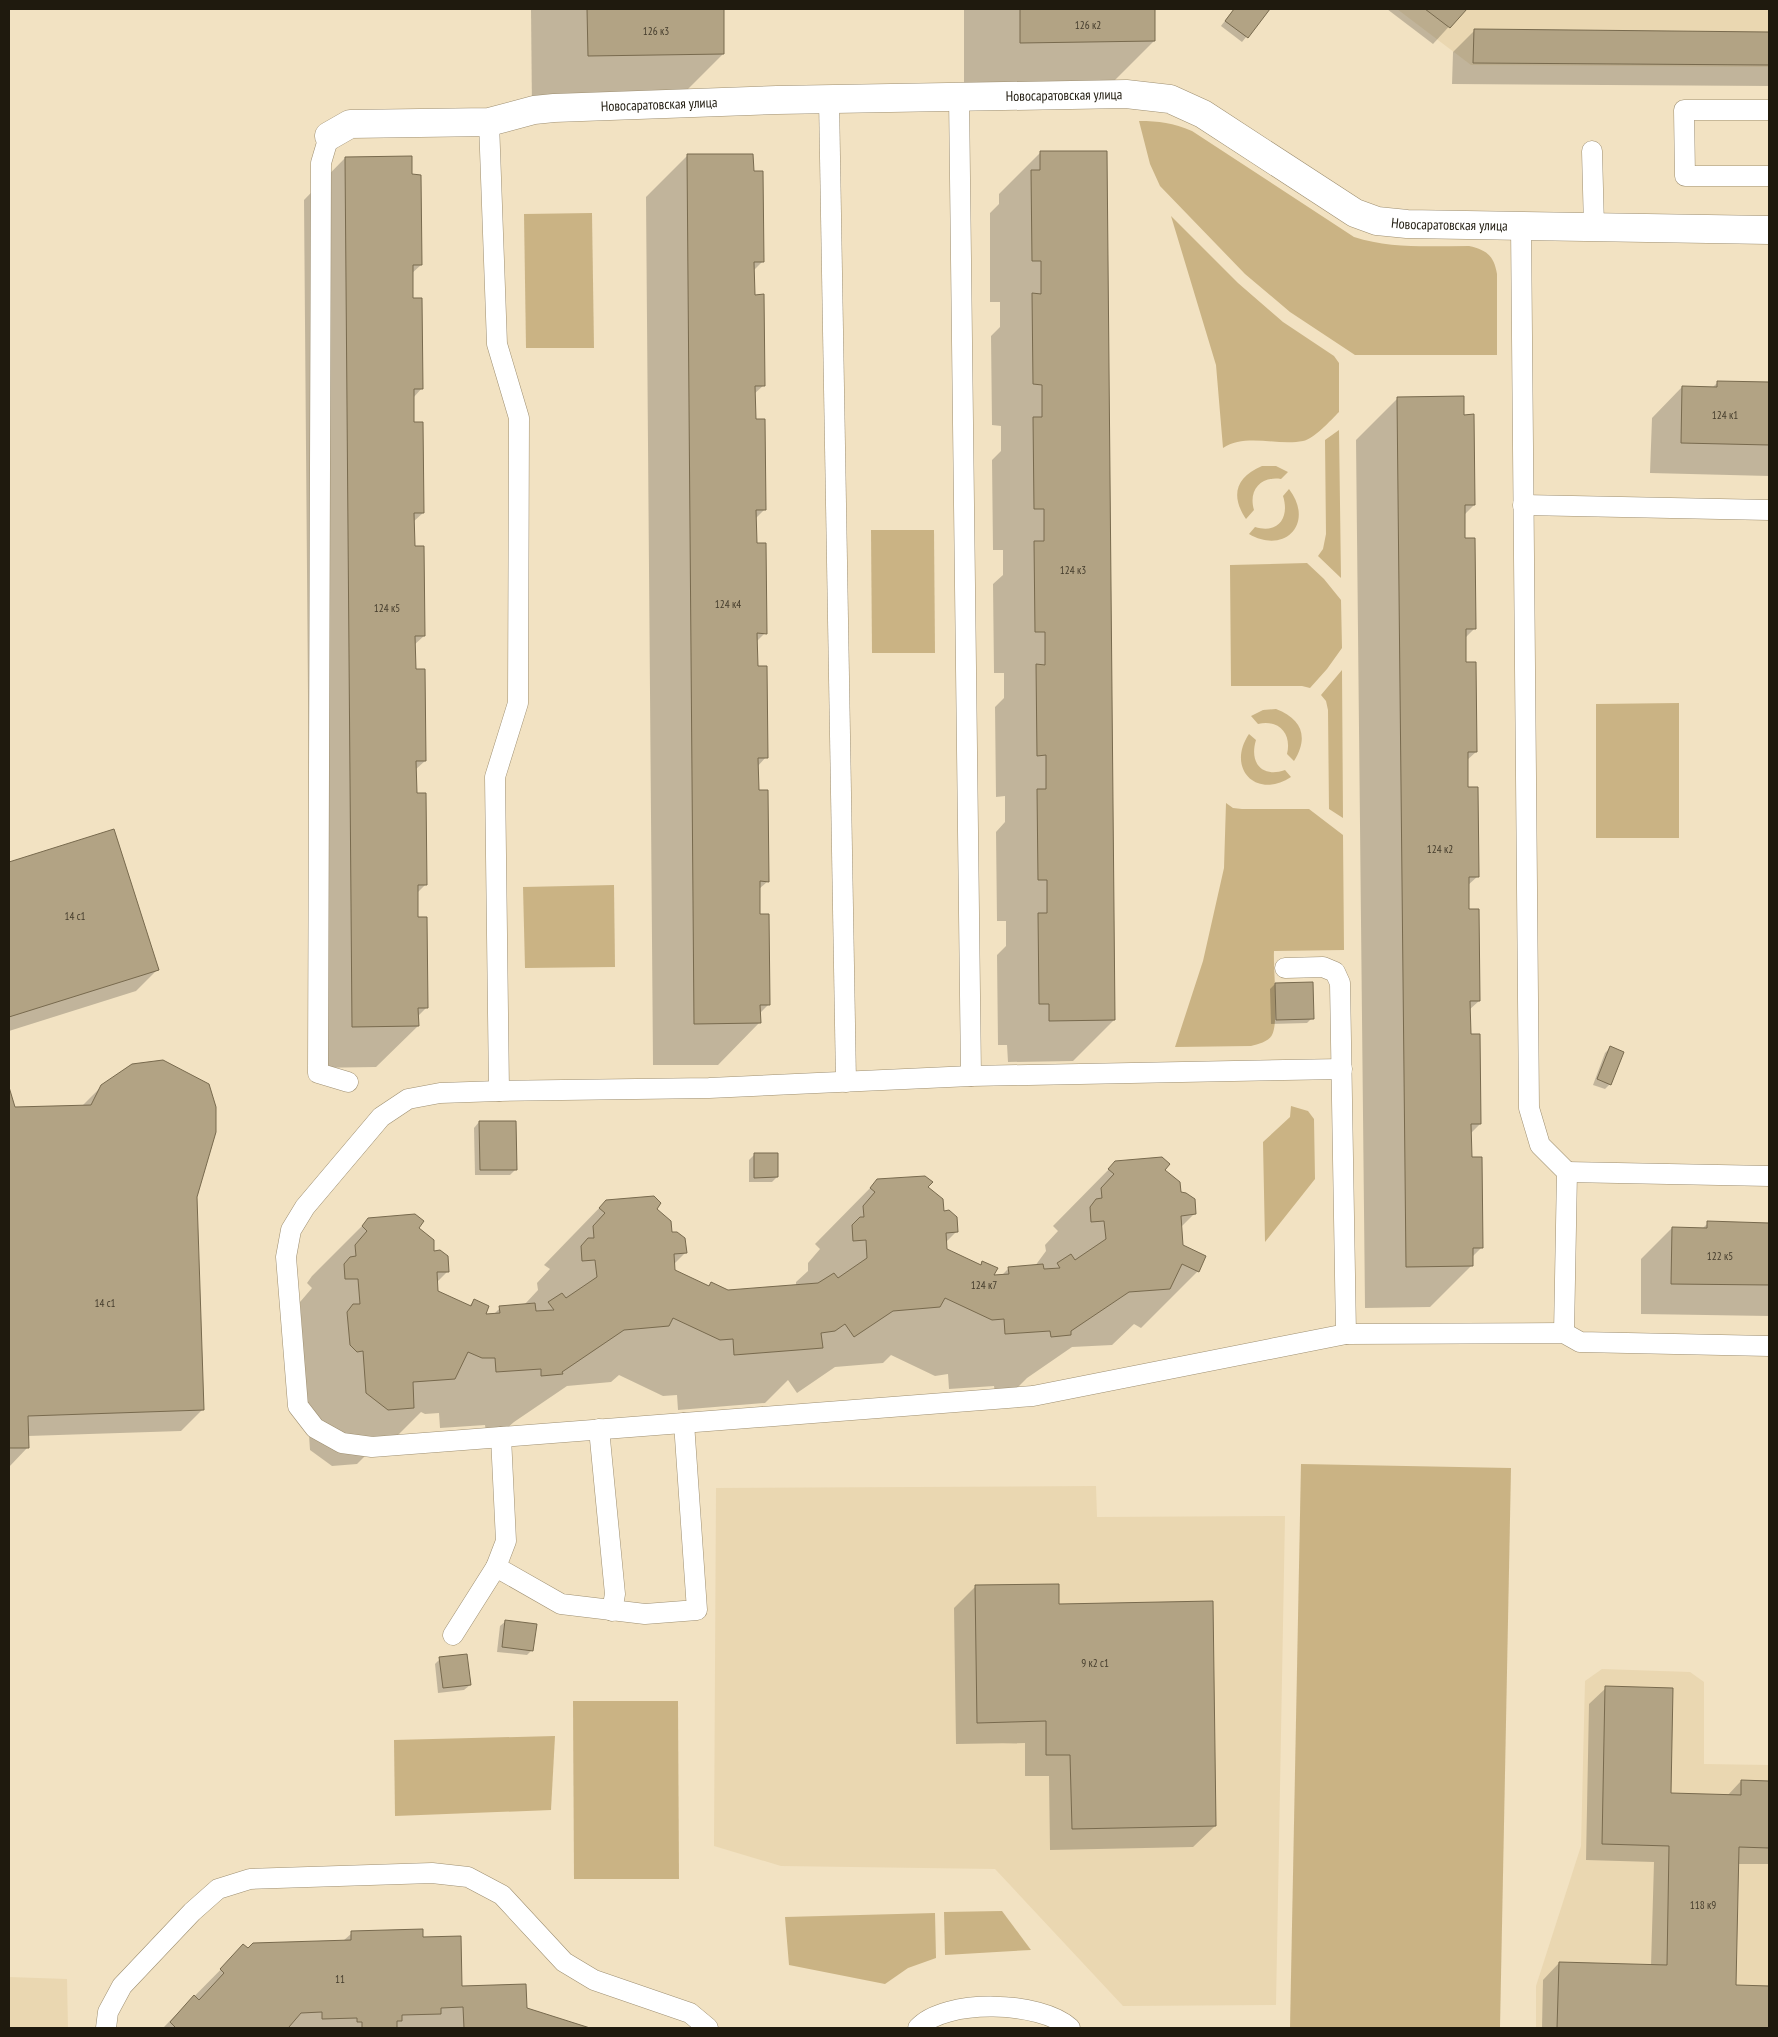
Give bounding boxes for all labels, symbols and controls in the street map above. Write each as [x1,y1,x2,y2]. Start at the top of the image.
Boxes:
house number: 126 к2 [1075,18,1101,32]
house number: 126 к3 [643,24,669,38]
street label: Новосаратовская улица [1005,85,1122,105]
street label: Новосаратовская улица [600,93,718,115]
street label: Новосаратовская улица [1390,213,1508,235]
house number: 124 к1 [1712,408,1738,422]
house number: 124 к3 [1060,563,1086,577]
house number: 124 к4 [715,597,741,611]
house number: 124 к5 [374,601,400,615]
house number: 124 к2 [1427,842,1453,856]
house number: 14 с1 [64,909,86,923]
house number: 122 к5 [1707,1249,1733,1263]
house number: 124 к7 [971,1278,997,1292]
house number: 14 с1 [94,1296,116,1310]
house number: 9 к2 с1 [1081,1656,1109,1670]
house number: 118 к9 [1690,1898,1716,1912]
house number: 11 [335,1972,345,1986]

